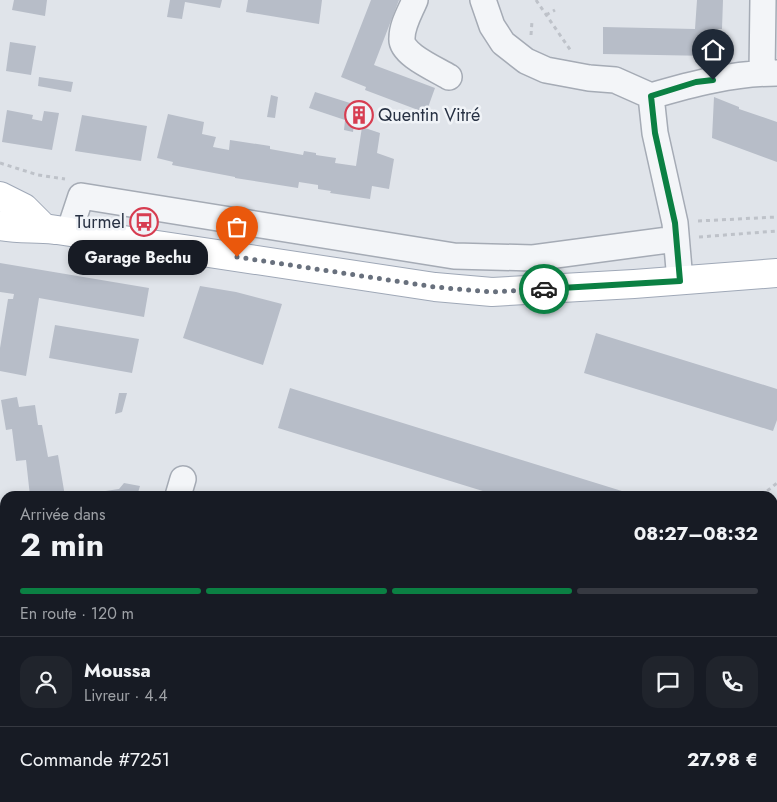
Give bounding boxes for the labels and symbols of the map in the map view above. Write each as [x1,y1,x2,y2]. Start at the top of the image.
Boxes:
pin [692,29,734,80]
building icon: Quentin Vitré [344,100,374,130]
place label: Quentin Vitré [378,102,480,128]
pin [216,206,258,257]
bus stop icon: Turmel [129,207,159,237]
place label: Turmel [75,209,125,235]
callout: Garage Bechu [67,240,207,274]
courier [519,264,569,314]

